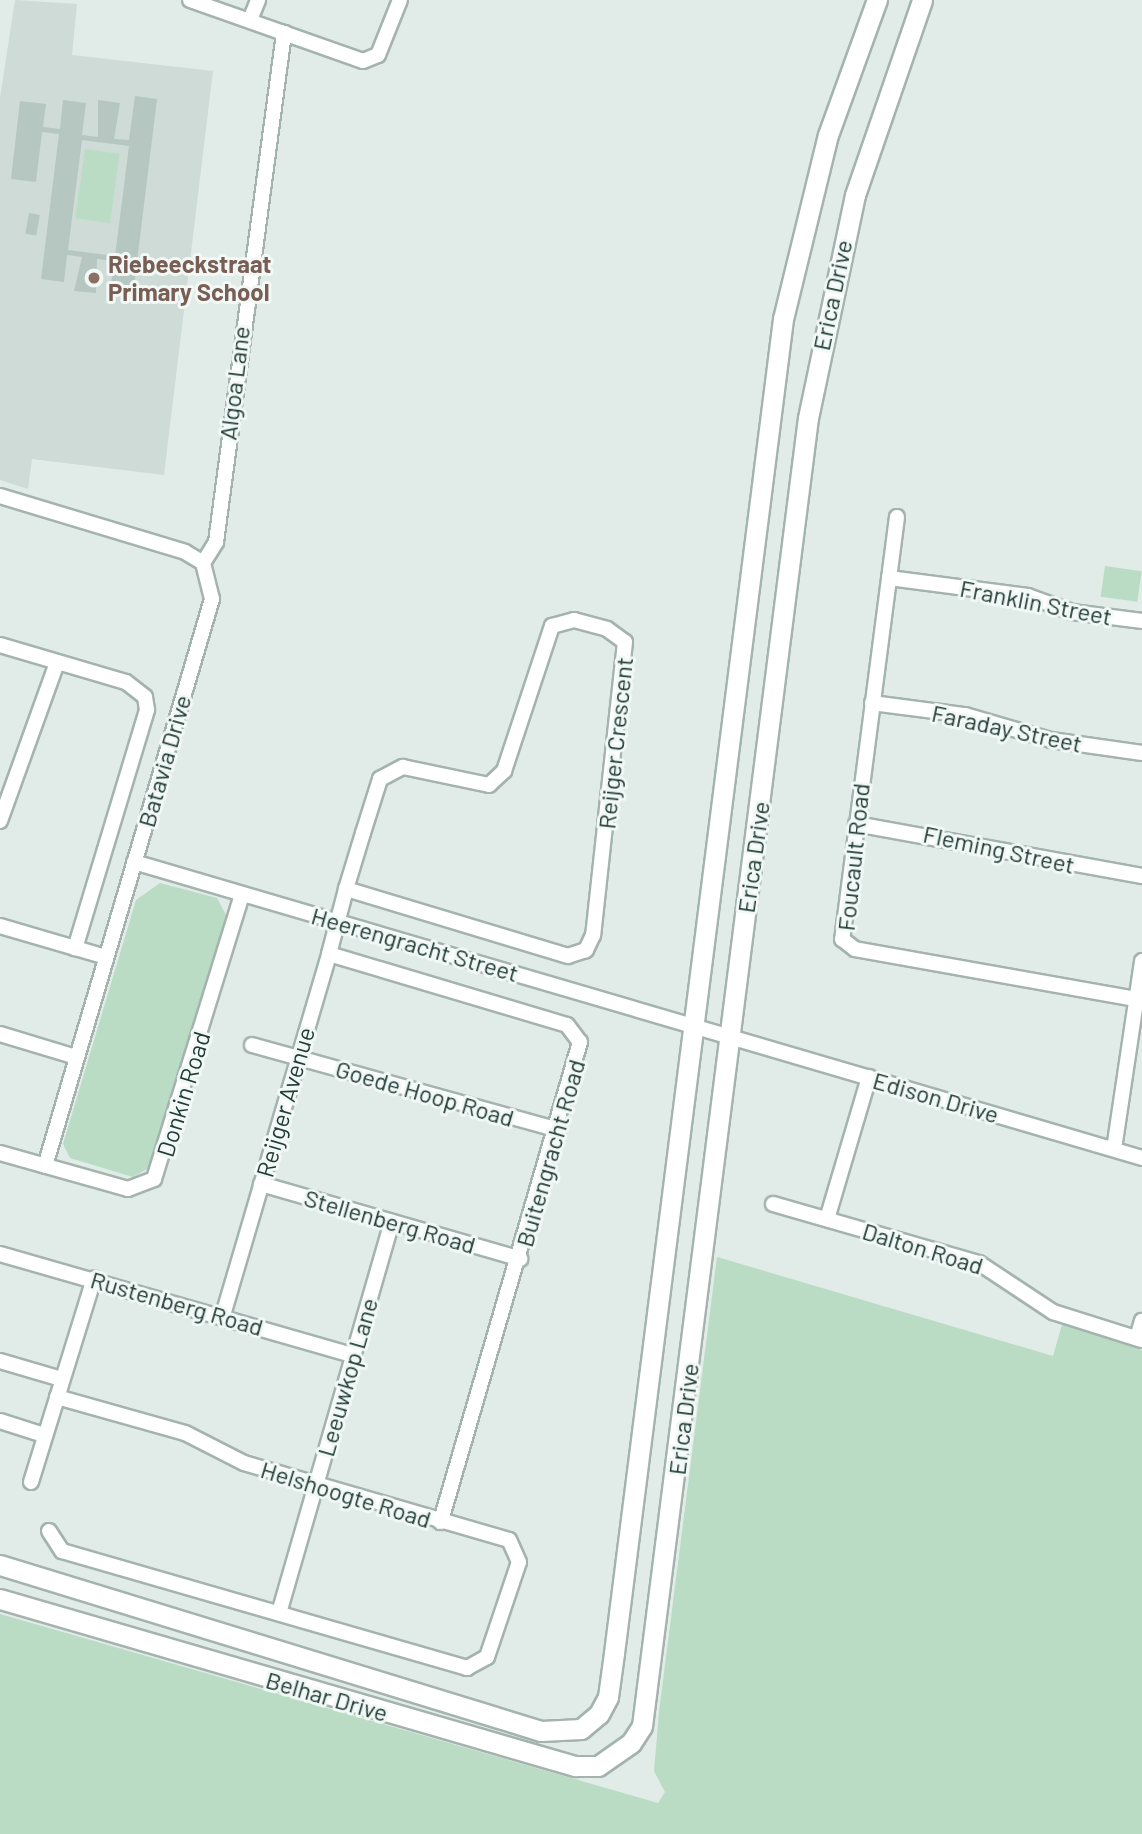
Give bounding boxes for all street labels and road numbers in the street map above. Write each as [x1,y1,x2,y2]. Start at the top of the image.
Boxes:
street label: Erica Drive [806,237,858,353]
street label: Algoa Lane [213,324,255,442]
street label: Franklin Street [958,573,1114,631]
street label: Reijger Crescent [592,656,638,830]
street label: Batavia Drive [131,692,197,830]
street label: Faraday Street [929,698,1085,758]
street label: Foucault Road [831,782,875,932]
street label: Erica Drive [731,799,775,915]
street label: Fleming Street [921,819,1077,879]
street label: Heerengracht Street [308,901,522,987]
street label: Reijger Avenue [250,1024,320,1180]
street label: Donkin Road [150,1028,216,1160]
street label: Goede Hoop Road [332,1054,518,1132]
street label: Buitengracht Road [509,1056,591,1250]
street label: Edison Drive [870,1065,1002,1129]
street label: Stellenberg Road [301,1183,479,1259]
street label: Dalton Road [859,1216,987,1280]
street label: Rustenberg Road [87,1265,267,1341]
street label: Leeuwkop Lane [311,1294,383,1460]
street label: Erica Drive [662,1361,704,1477]
street label: Helshoogte Road [257,1454,435,1534]
street label: Belhar Drive [263,1665,391,1727]

